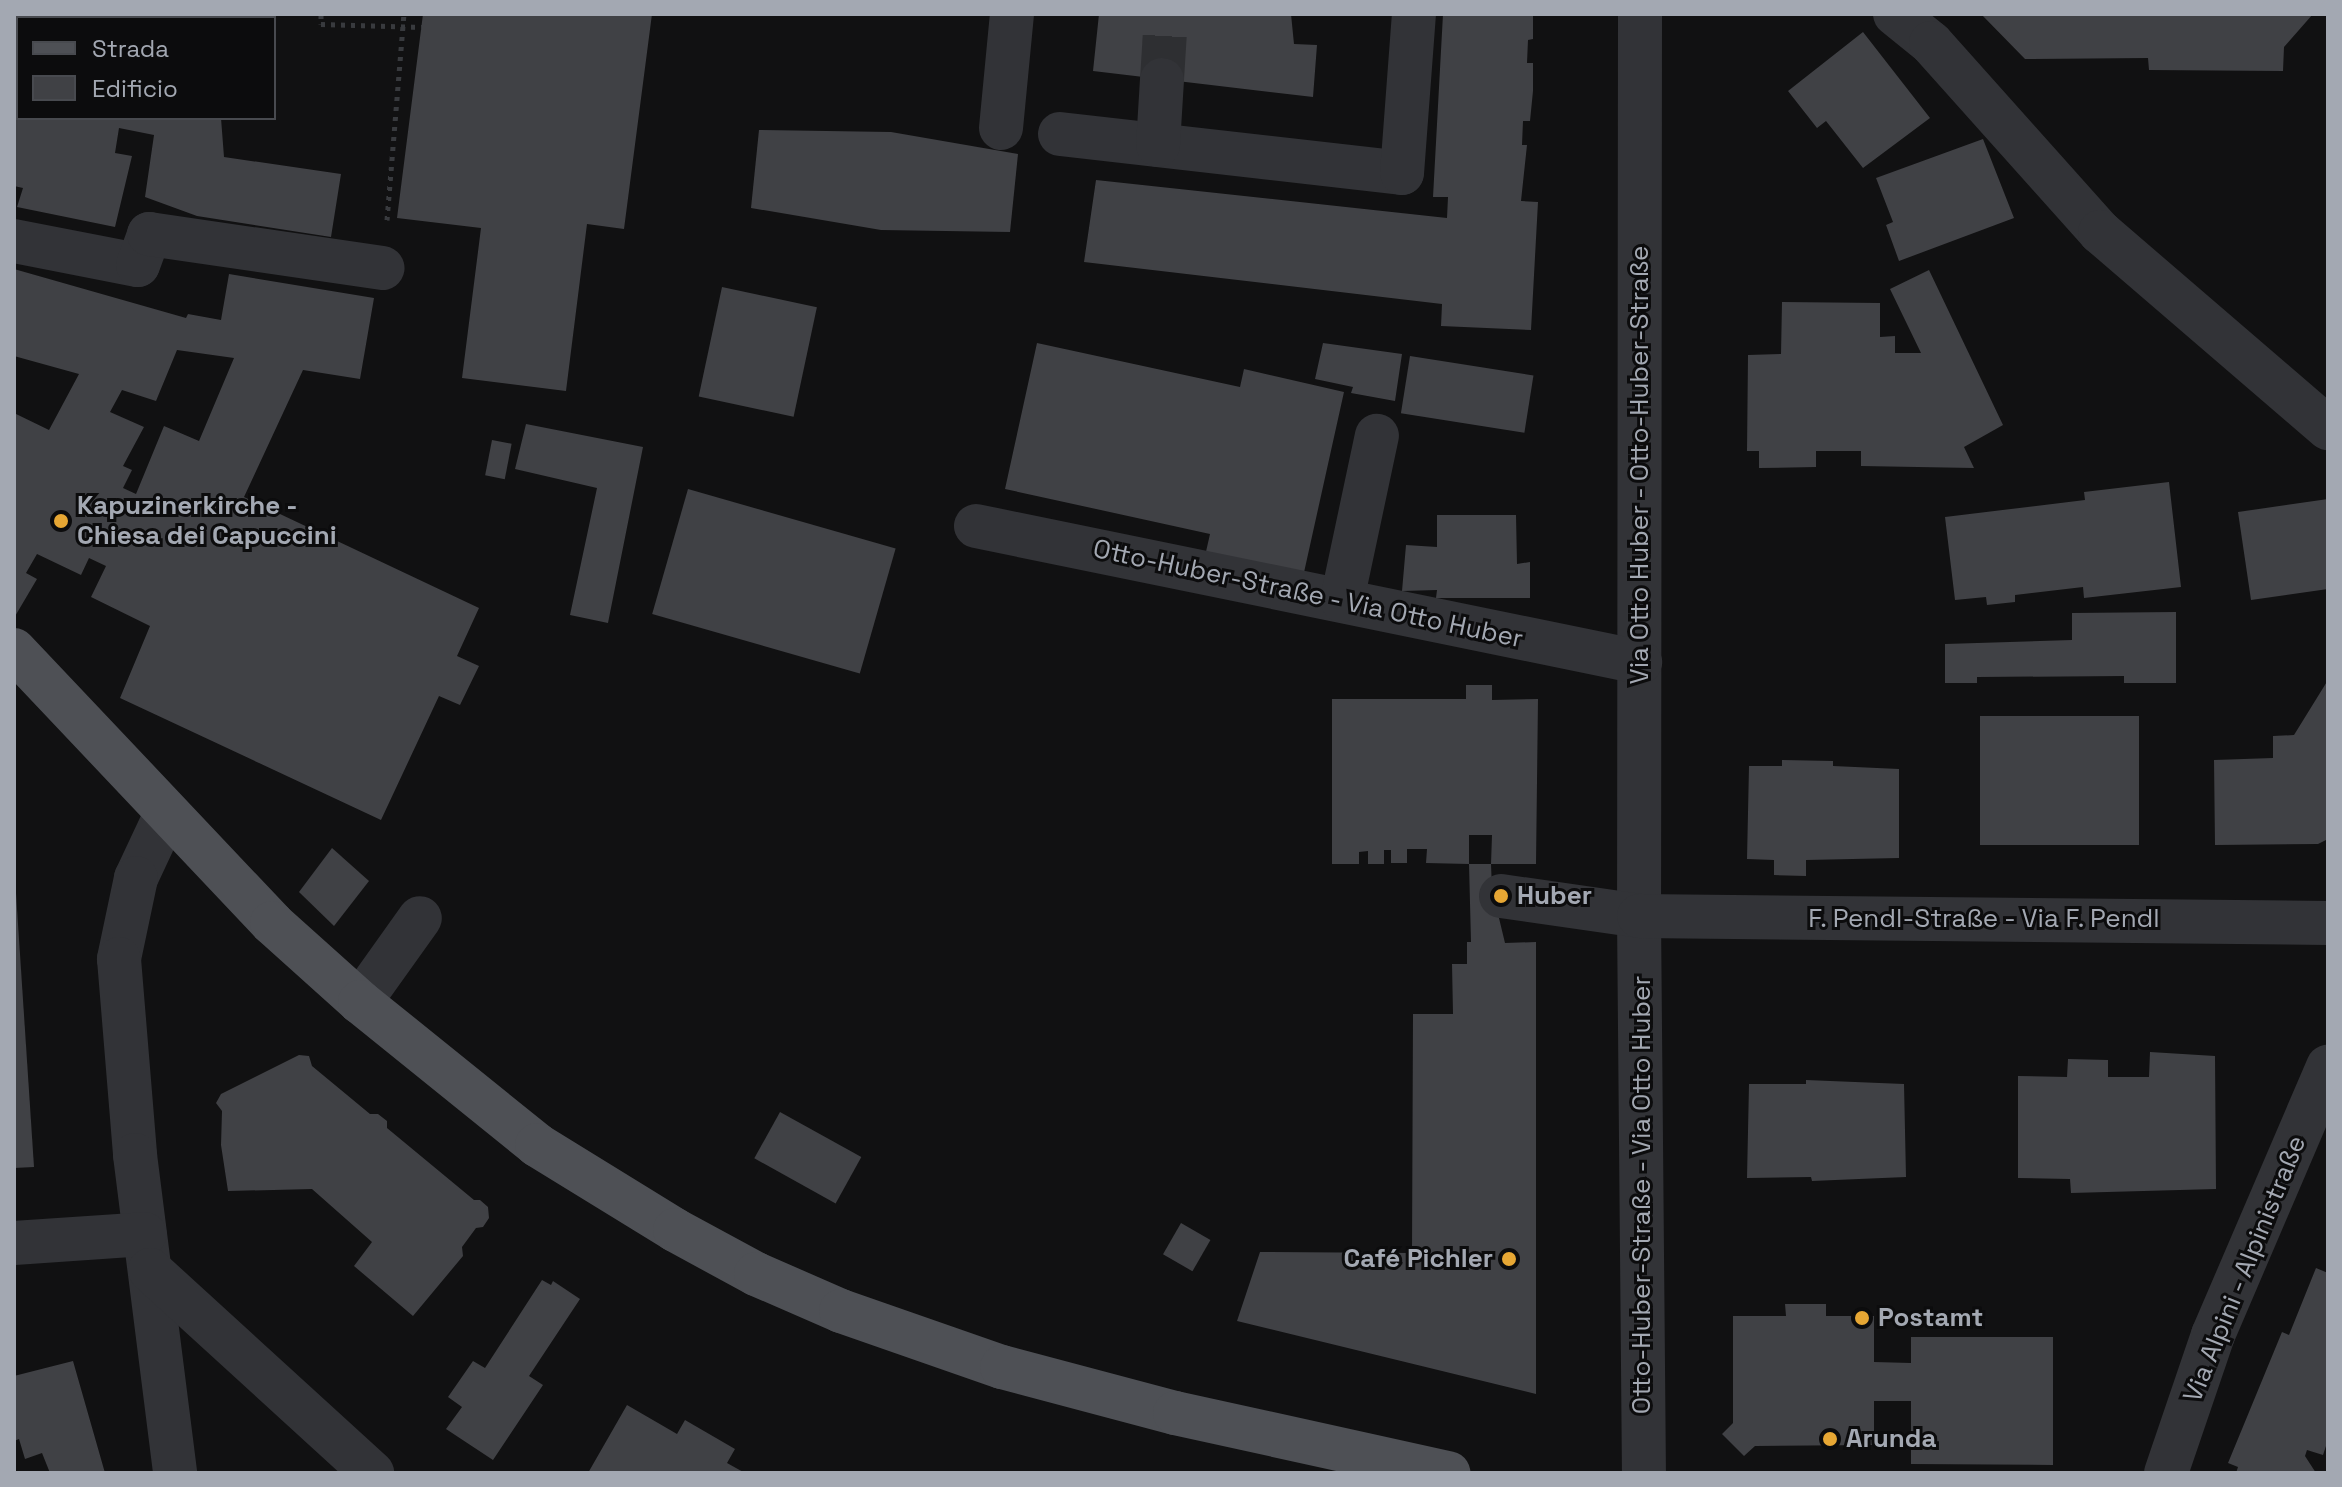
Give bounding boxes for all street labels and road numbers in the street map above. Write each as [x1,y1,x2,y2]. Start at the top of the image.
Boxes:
street label: Via Otto Huber - Otto-Huber-Straße [1624,245,1656,685]
street label: Otto-Huber-Straße - Via Otto Huber [1089,533,1527,655]
street label: F. Pendl-Straße - Via F. Pendl [1807,903,2161,935]
street label: Otto-Huber-Straße - Via Otto Huber [1626,975,1658,1415]
street label: Via Alpini - Alpinistraße [2177,1130,2313,1408]

